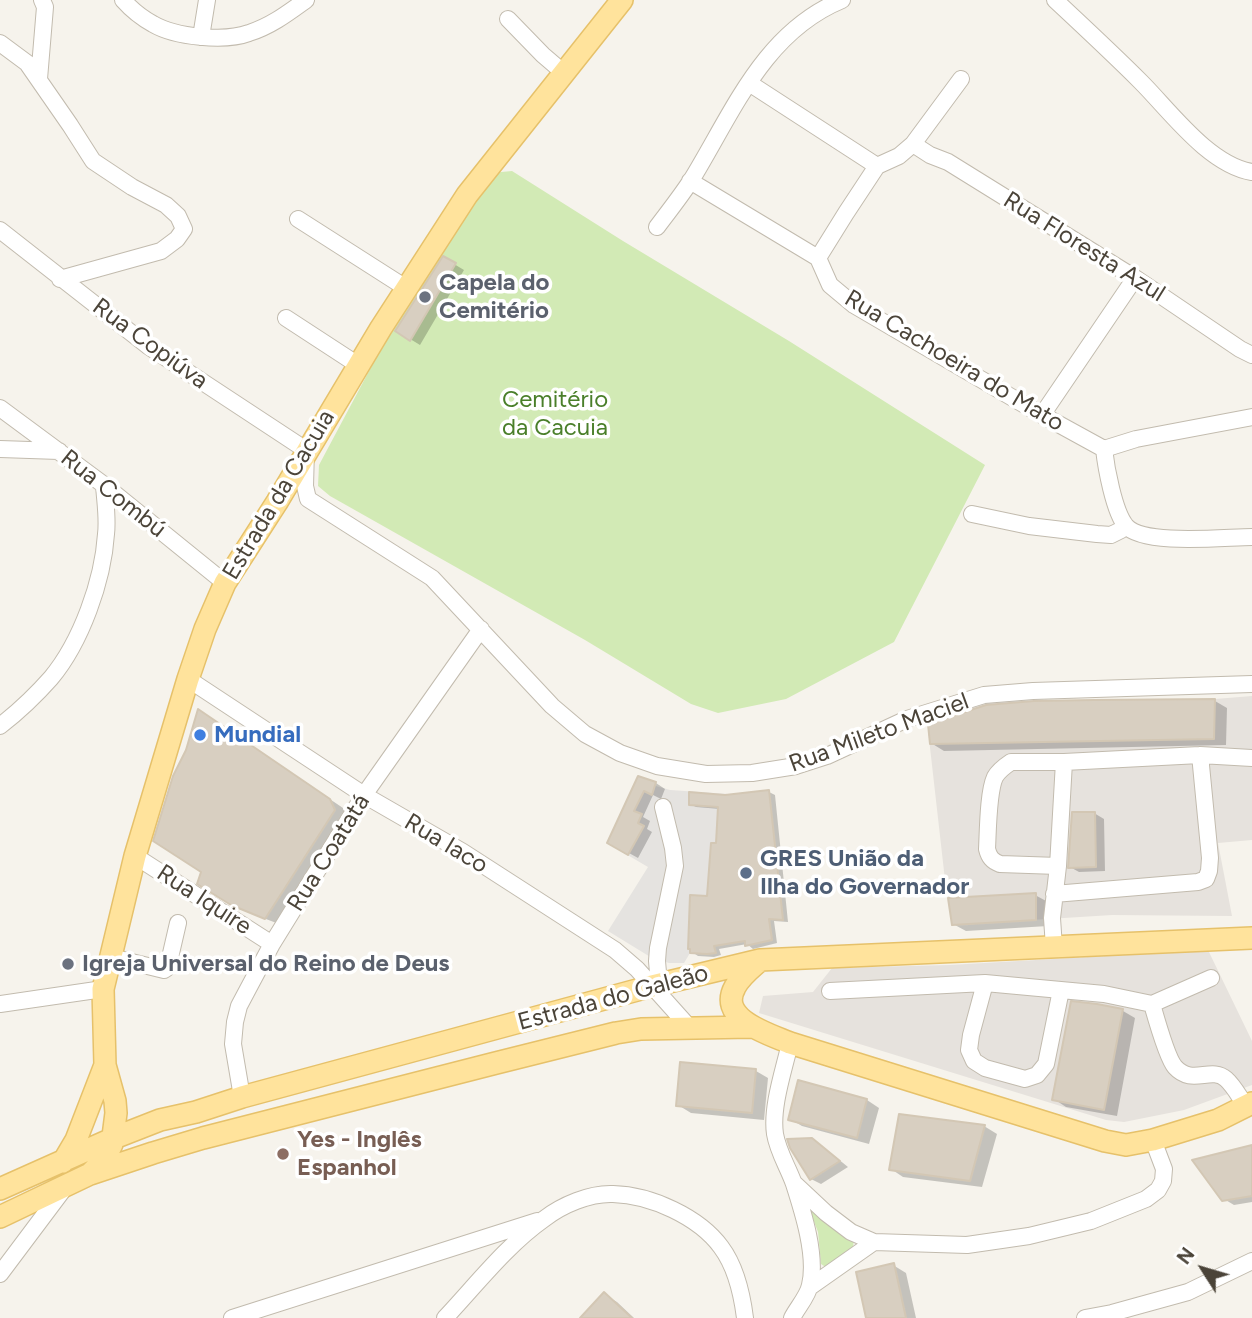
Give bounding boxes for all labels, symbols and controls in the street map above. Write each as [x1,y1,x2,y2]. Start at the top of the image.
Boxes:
street label: Rua Floresta Azul [998,186,1170,308]
place label: Capela do Cemitério [439,269,550,325]
street label: Rua Cachoeira do Mato [839,284,1069,438]
marker: Capela do Cemitério [417,289,433,305]
street label: Rua Copiúva [87,293,213,395]
park label: Cemitério da Cacuia [502,386,608,442]
street label: Estrada da Cacuia [217,405,341,585]
street label: Rua Combú [55,444,171,544]
street label: Rua Mileto Maciel [785,687,973,779]
place label: Mundial [214,721,301,749]
marker: Mundial [192,727,208,743]
street label: Rua Coatatá [282,789,376,917]
street label: Rua Iaco [399,808,493,880]
place label: GRES União da Ilha do Governador [760,845,969,901]
street label: Rua Iquire [151,859,257,941]
marker: GRES União da Ilha do Governador [738,865,754,881]
place label: Igreja Universal do Reino de Deus [82,950,449,978]
marker: Igreja Universal do Reino de Deus [60,956,76,972]
street label: Estrada do Galeão [515,959,711,1037]
place label: Yes - Inglês Espanhol [297,1126,422,1182]
marker: Yes - Inglês Espanhol [275,1146,291,1162]
north arrow [1168,1234,1238,1304]
text: N [1172,1243,1199,1269]

